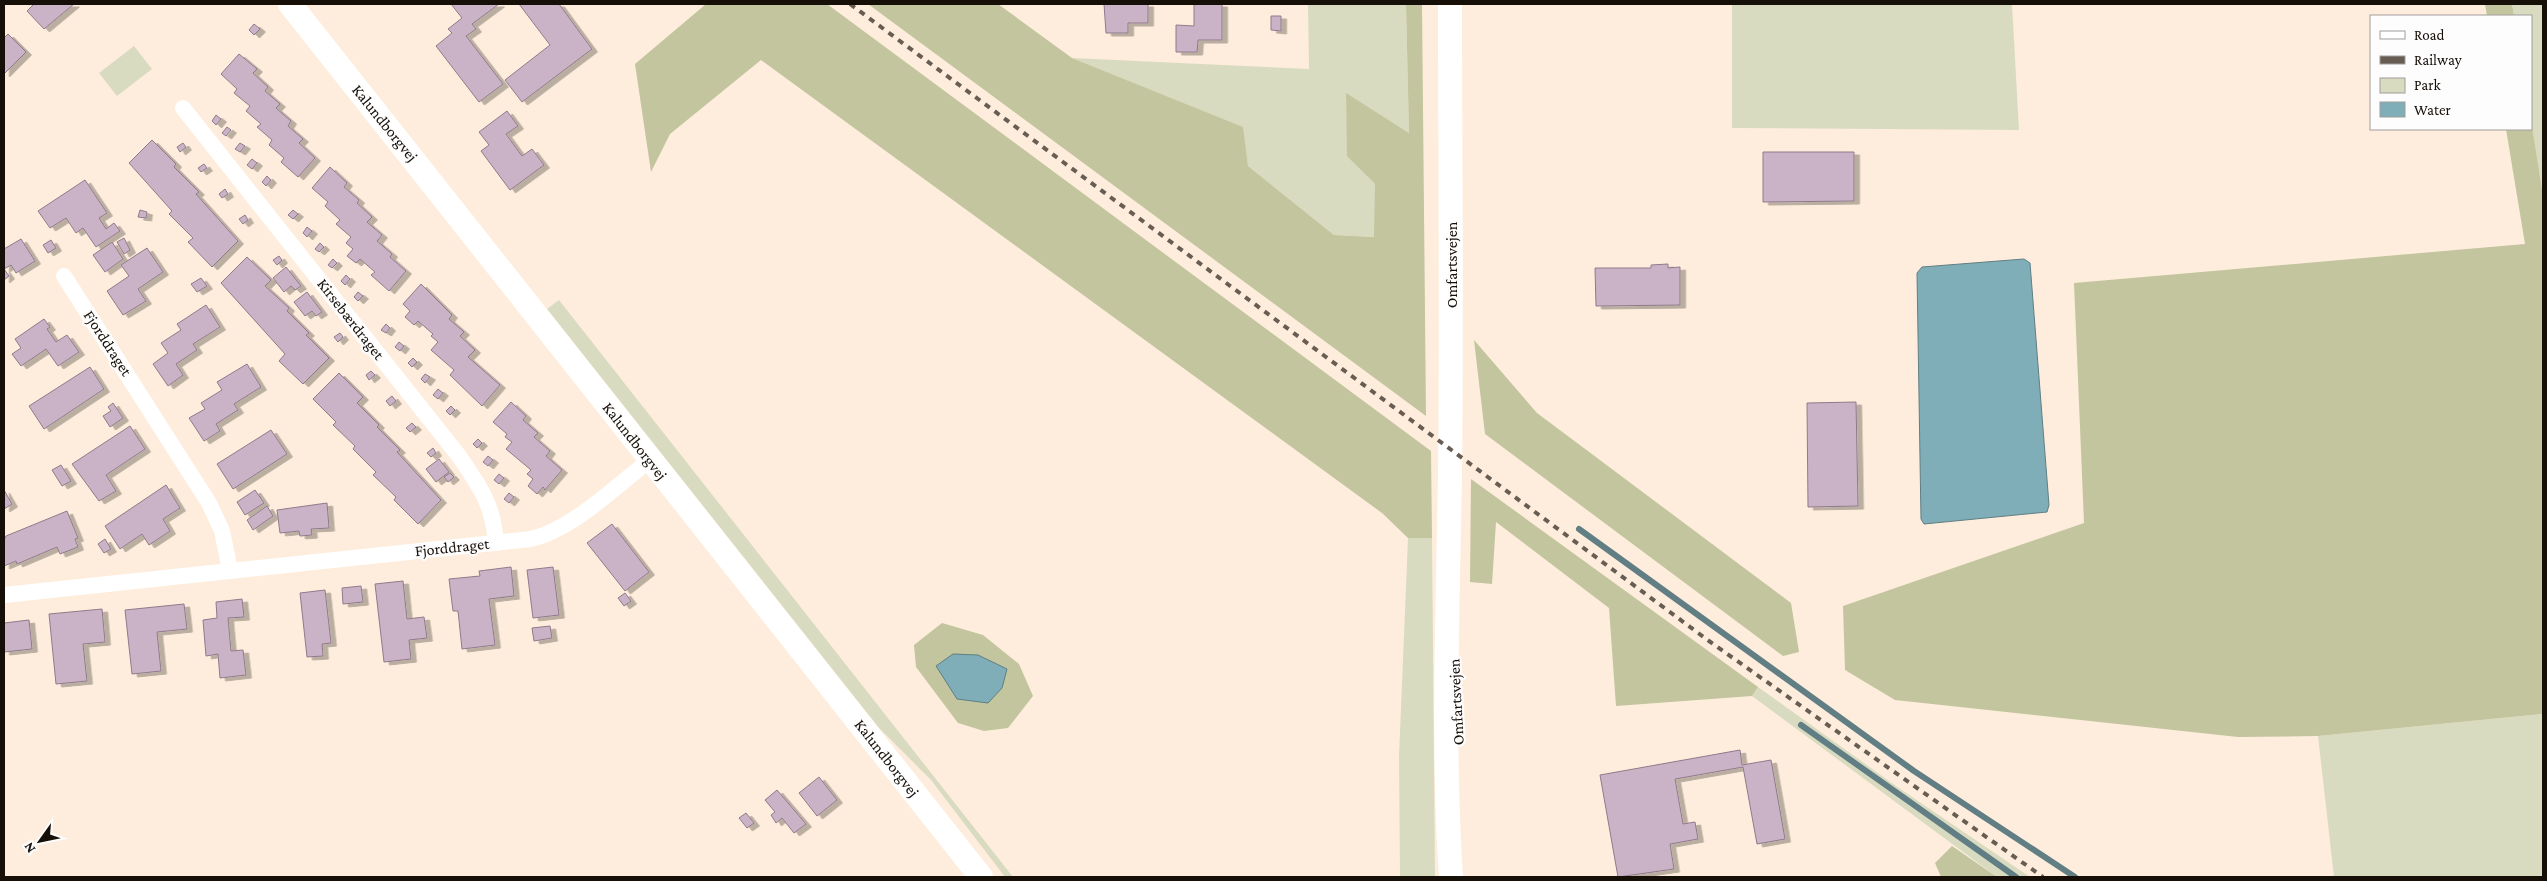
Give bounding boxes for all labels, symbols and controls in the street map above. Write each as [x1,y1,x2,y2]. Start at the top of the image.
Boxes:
legend [2370,15,2532,130]
text: Road [2414,27,2445,43]
text: Railway [2414,52,2462,69]
text: Park [2414,77,2441,93]
street label: Kalundborgvej [348,81,421,165]
text: Water [2414,102,2451,118]
street label: Omfartsvejen [1443,221,1461,308]
street label: Kirsebærdraget [313,275,388,364]
street label: Fjorddraget [80,307,136,380]
street label: Kalundborgvej [599,399,671,484]
street label: Fjorddraget [414,535,491,560]
street label: Omfartsvejen [1445,658,1468,746]
street label: Kalundborgvej [851,716,923,801]
north arrow [15,816,65,866]
text: N [20,839,38,856]

